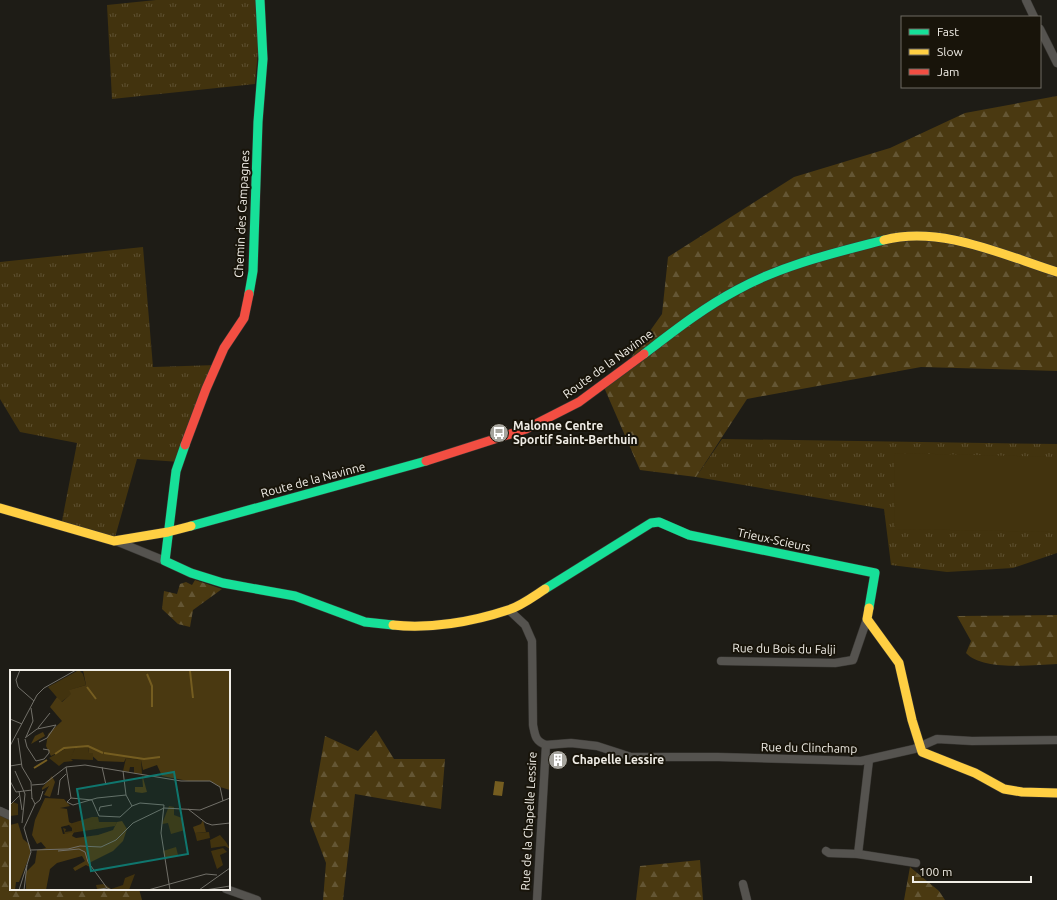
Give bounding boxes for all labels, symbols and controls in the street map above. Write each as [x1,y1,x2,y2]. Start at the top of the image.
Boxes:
legend [901,16,1041,88]
text: Fast [937,25,959,38]
text: Slow [937,45,963,58]
text: Jam [937,65,959,78]
street label: Chemin des Campagnes [232,150,251,278]
street label: Route de la Navinne [560,327,655,401]
place label: Malonne Centre Sportif Saint-Berthuin [513,419,638,446]
bus stop icon: Malonne Centre Sportif Saint-Berthuin [488,422,510,444]
street label: Route de la Navinne [259,459,367,500]
street label: Trieux-Scieurs [736,525,812,554]
street label: Rue du Bois du Falji [732,641,836,656]
inset map [10,670,230,890]
street label: Rue du Clinchamp [761,740,857,755]
building icon: Chapelle Lessire [547,749,569,771]
street label: Rue de la Chapelle Lessire [518,751,539,891]
place label: Chapelle Lessire [572,753,664,766]
scale bar [913,858,1031,884]
text: 100 m [919,865,952,878]

